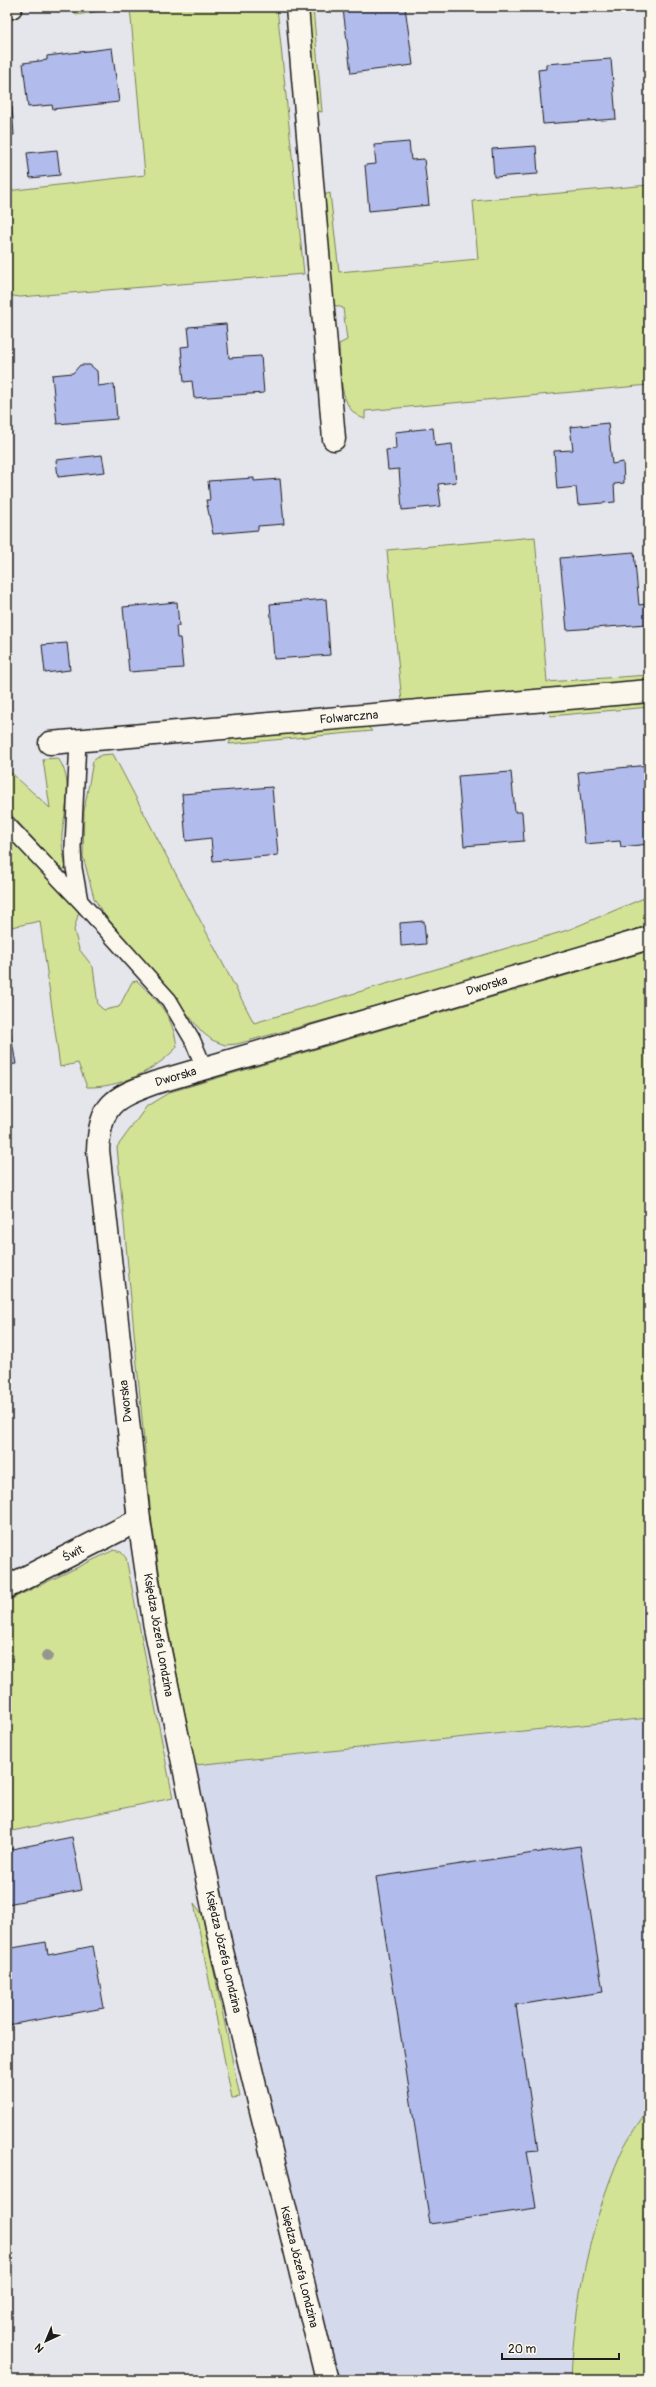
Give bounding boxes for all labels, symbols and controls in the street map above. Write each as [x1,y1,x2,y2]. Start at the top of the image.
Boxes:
street label: Folwarczna [319,707,379,727]
street label: Dworska [464,972,510,999]
street label: Dworska [153,1063,199,1090]
street label: Dworska [116,1379,136,1423]
street label: Świt [59,1542,86,1565]
street label: Księdza Józefa Londzina [140,1572,176,1698]
street label: Księdza Józefa Londzina [202,1889,244,2015]
street label: Księdza Józefa Londzina [277,2205,321,2330]
north arrow [26,2321,66,2361]
scale bar [502,2335,619,2361]
text: N [32,2340,47,2355]
text: 20 m [508,2342,537,2357]

